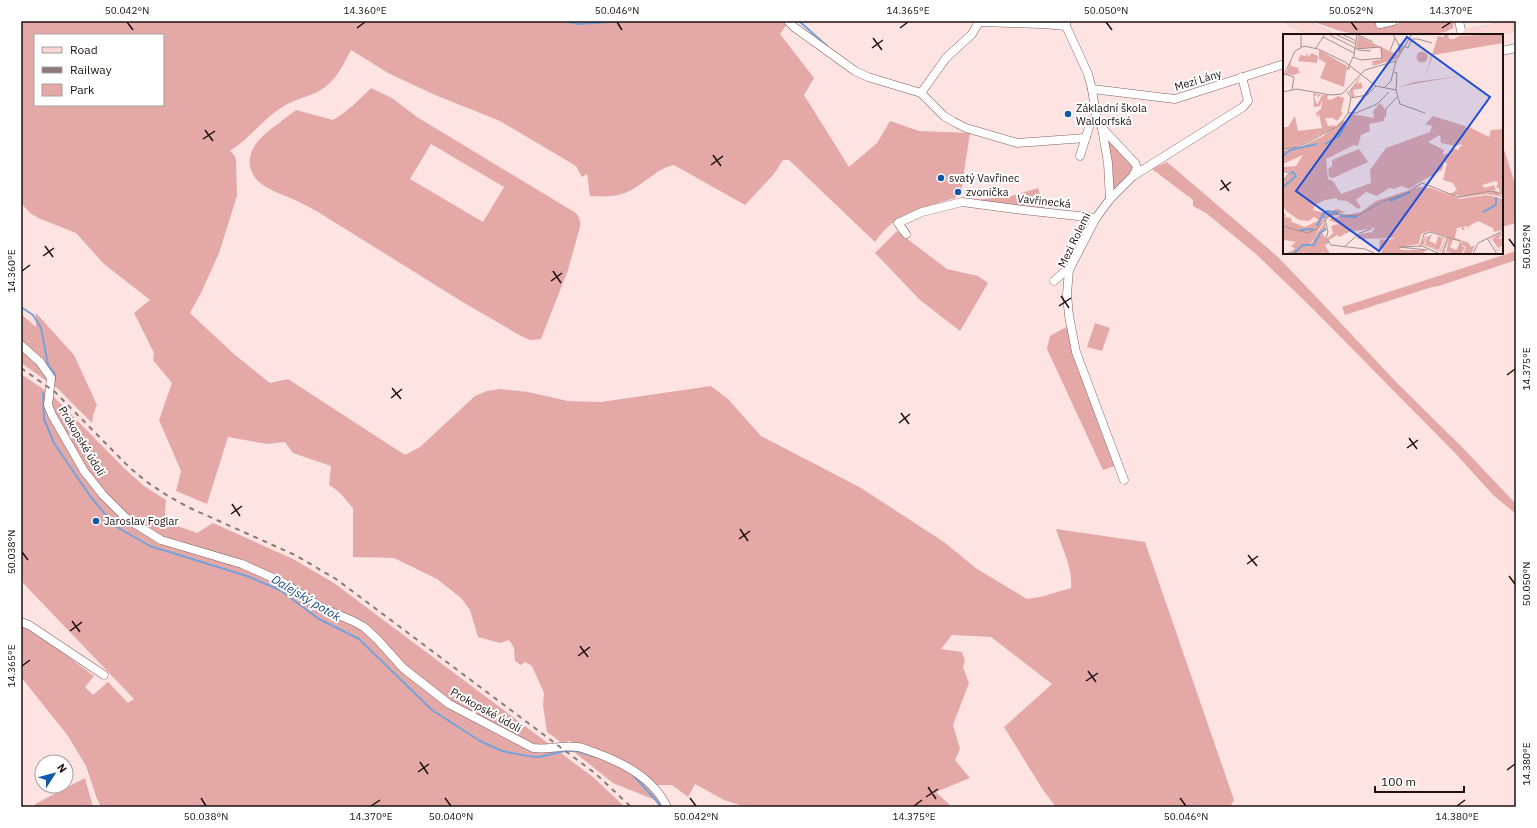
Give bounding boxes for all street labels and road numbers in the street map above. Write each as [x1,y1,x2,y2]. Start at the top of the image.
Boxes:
street label: Mezi Lány [1173,66,1224,94]
street label: Vavřinecká [1017,191,1072,211]
street label: Mezi Rolemi [1055,210,1093,270]
street label: Prokopské údolí [56,404,108,479]
street label: Prokopské údolí [448,685,524,735]

